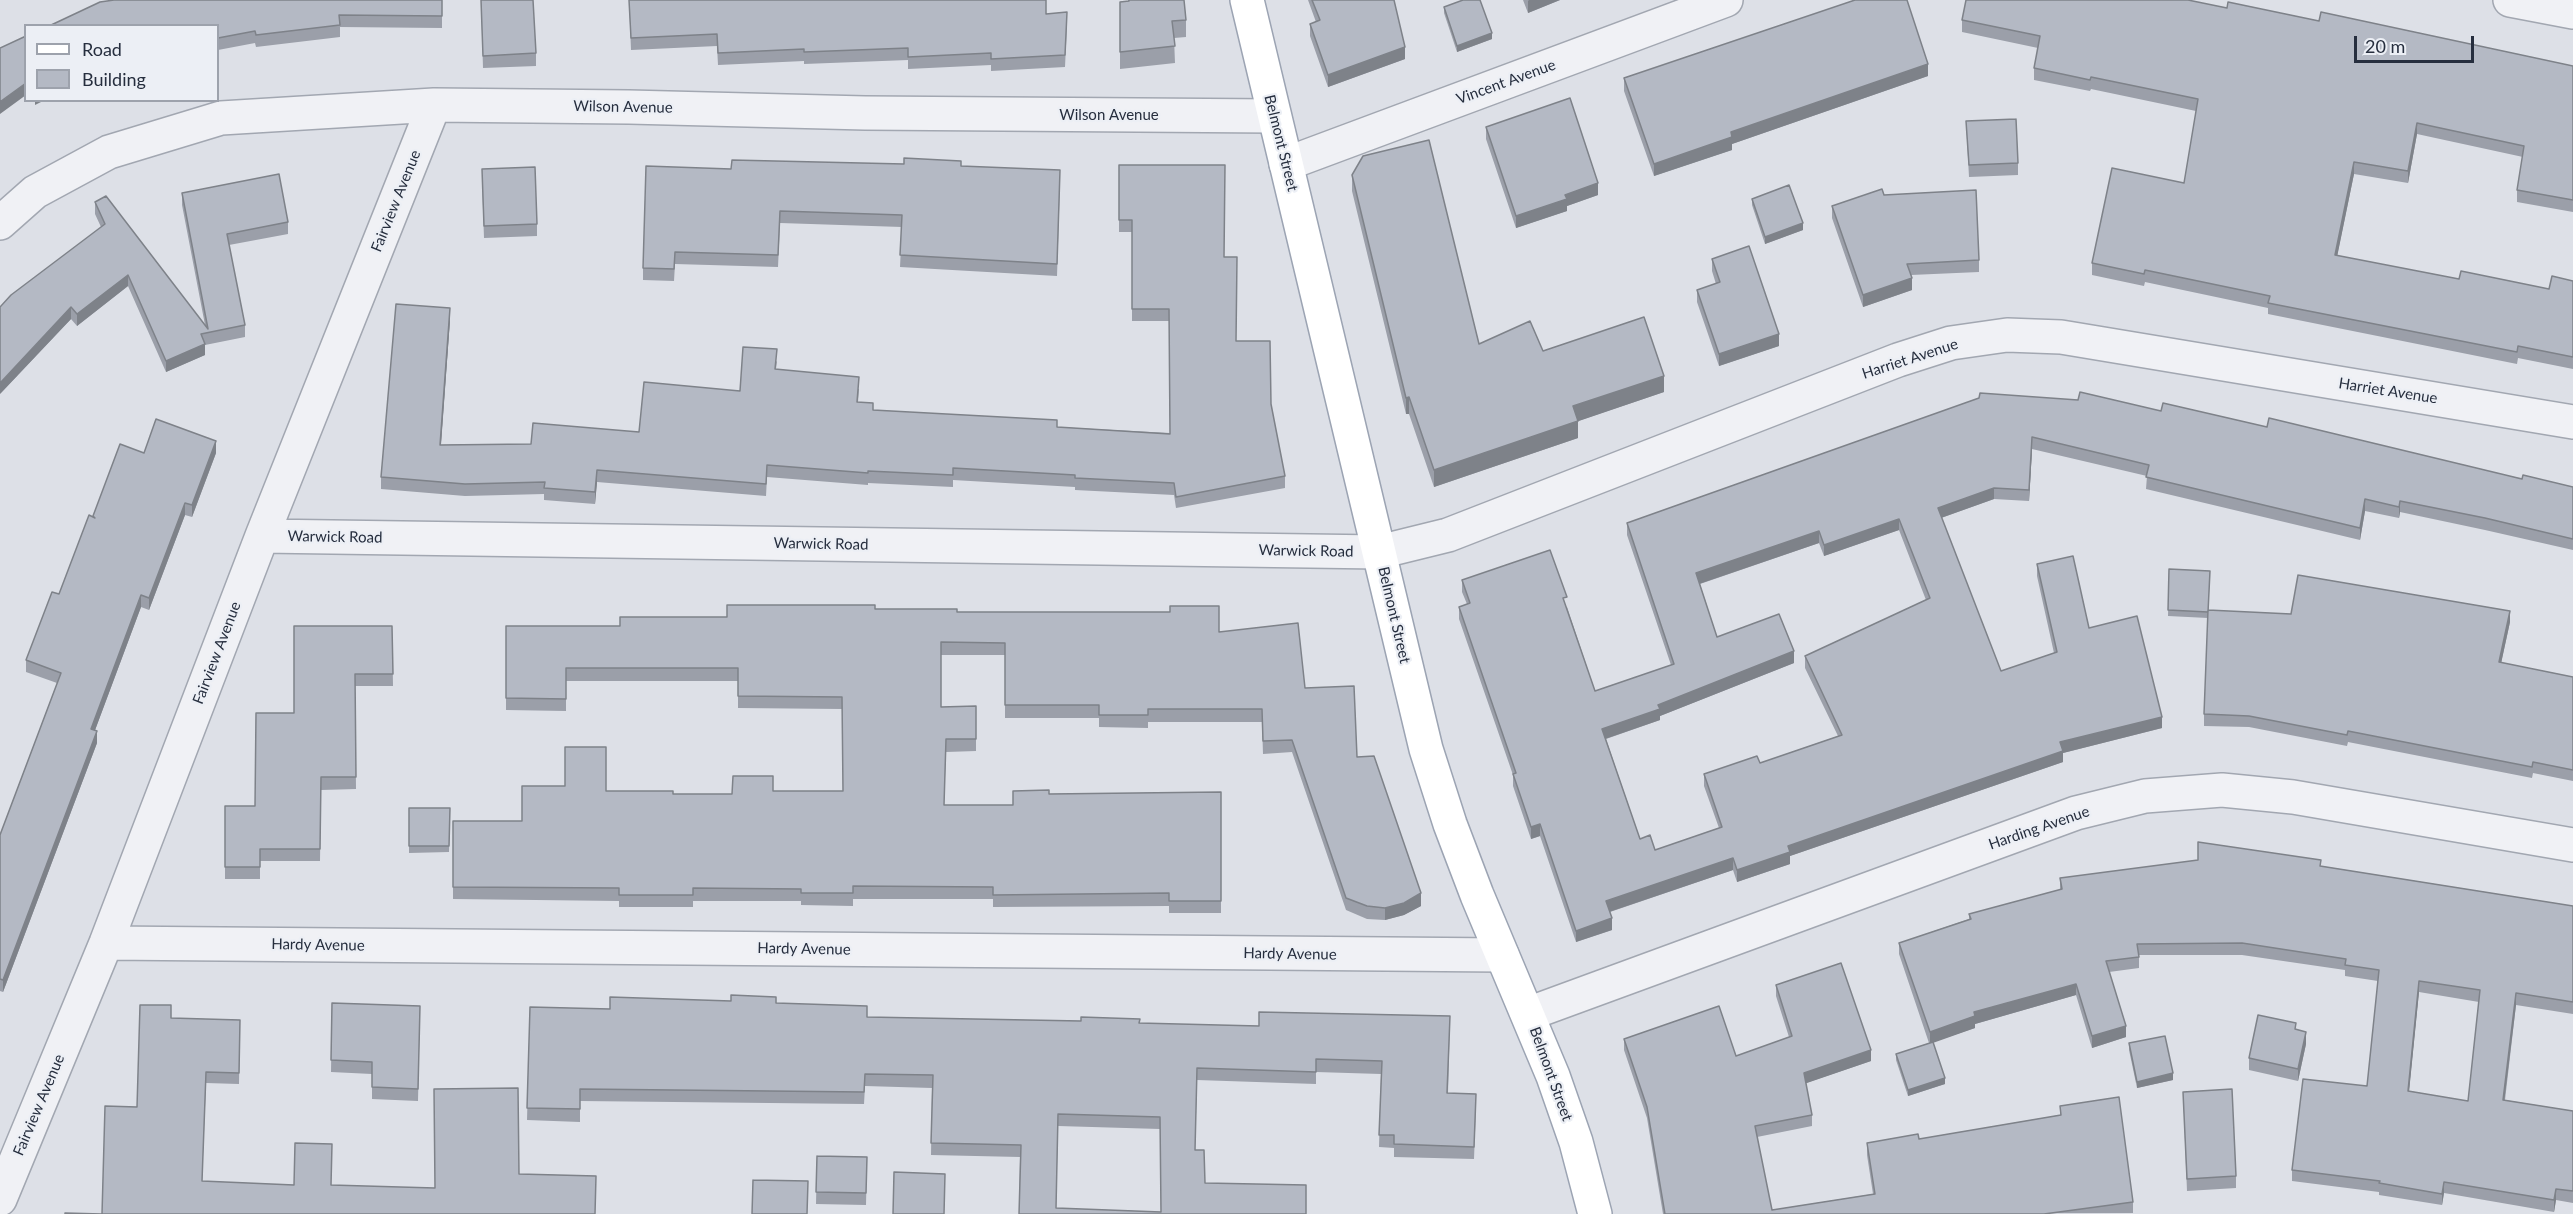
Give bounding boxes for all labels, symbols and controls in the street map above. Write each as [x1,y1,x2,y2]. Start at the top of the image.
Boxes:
legend [24,24,219,102]
scale bar [2357,24,2477,62]
text: 20 m [2365,35,2405,57]
text: Road [82,38,122,60]
street label: Vincent Avenue [1454,56,1558,108]
text: Building [82,68,146,90]
street label: Belmont Street [1260,93,1302,193]
street label: Wilson Avenue [573,97,673,117]
street label: Wilson Avenue [1059,106,1159,124]
street label: Fairview Avenue [367,147,425,255]
street label: Harriet Avenue [1860,335,1960,383]
street label: Harriet Avenue [2337,374,2439,408]
street label: Warwick Road [287,527,383,547]
street label: Warwick Road [773,534,869,554]
street label: Warwick Road [1258,541,1354,561]
street label: Belmont Street [1374,565,1414,665]
street label: Fairview Avenue [189,599,245,707]
street label: Harding Avenue [1986,802,2092,854]
street label: Hardy Avenue [271,935,365,955]
street label: Hardy Avenue [757,939,851,959]
street label: Hardy Avenue [1243,944,1337,964]
street label: Belmont Street [1526,1024,1576,1124]
street label: Fairview Avenue [10,1052,68,1158]

